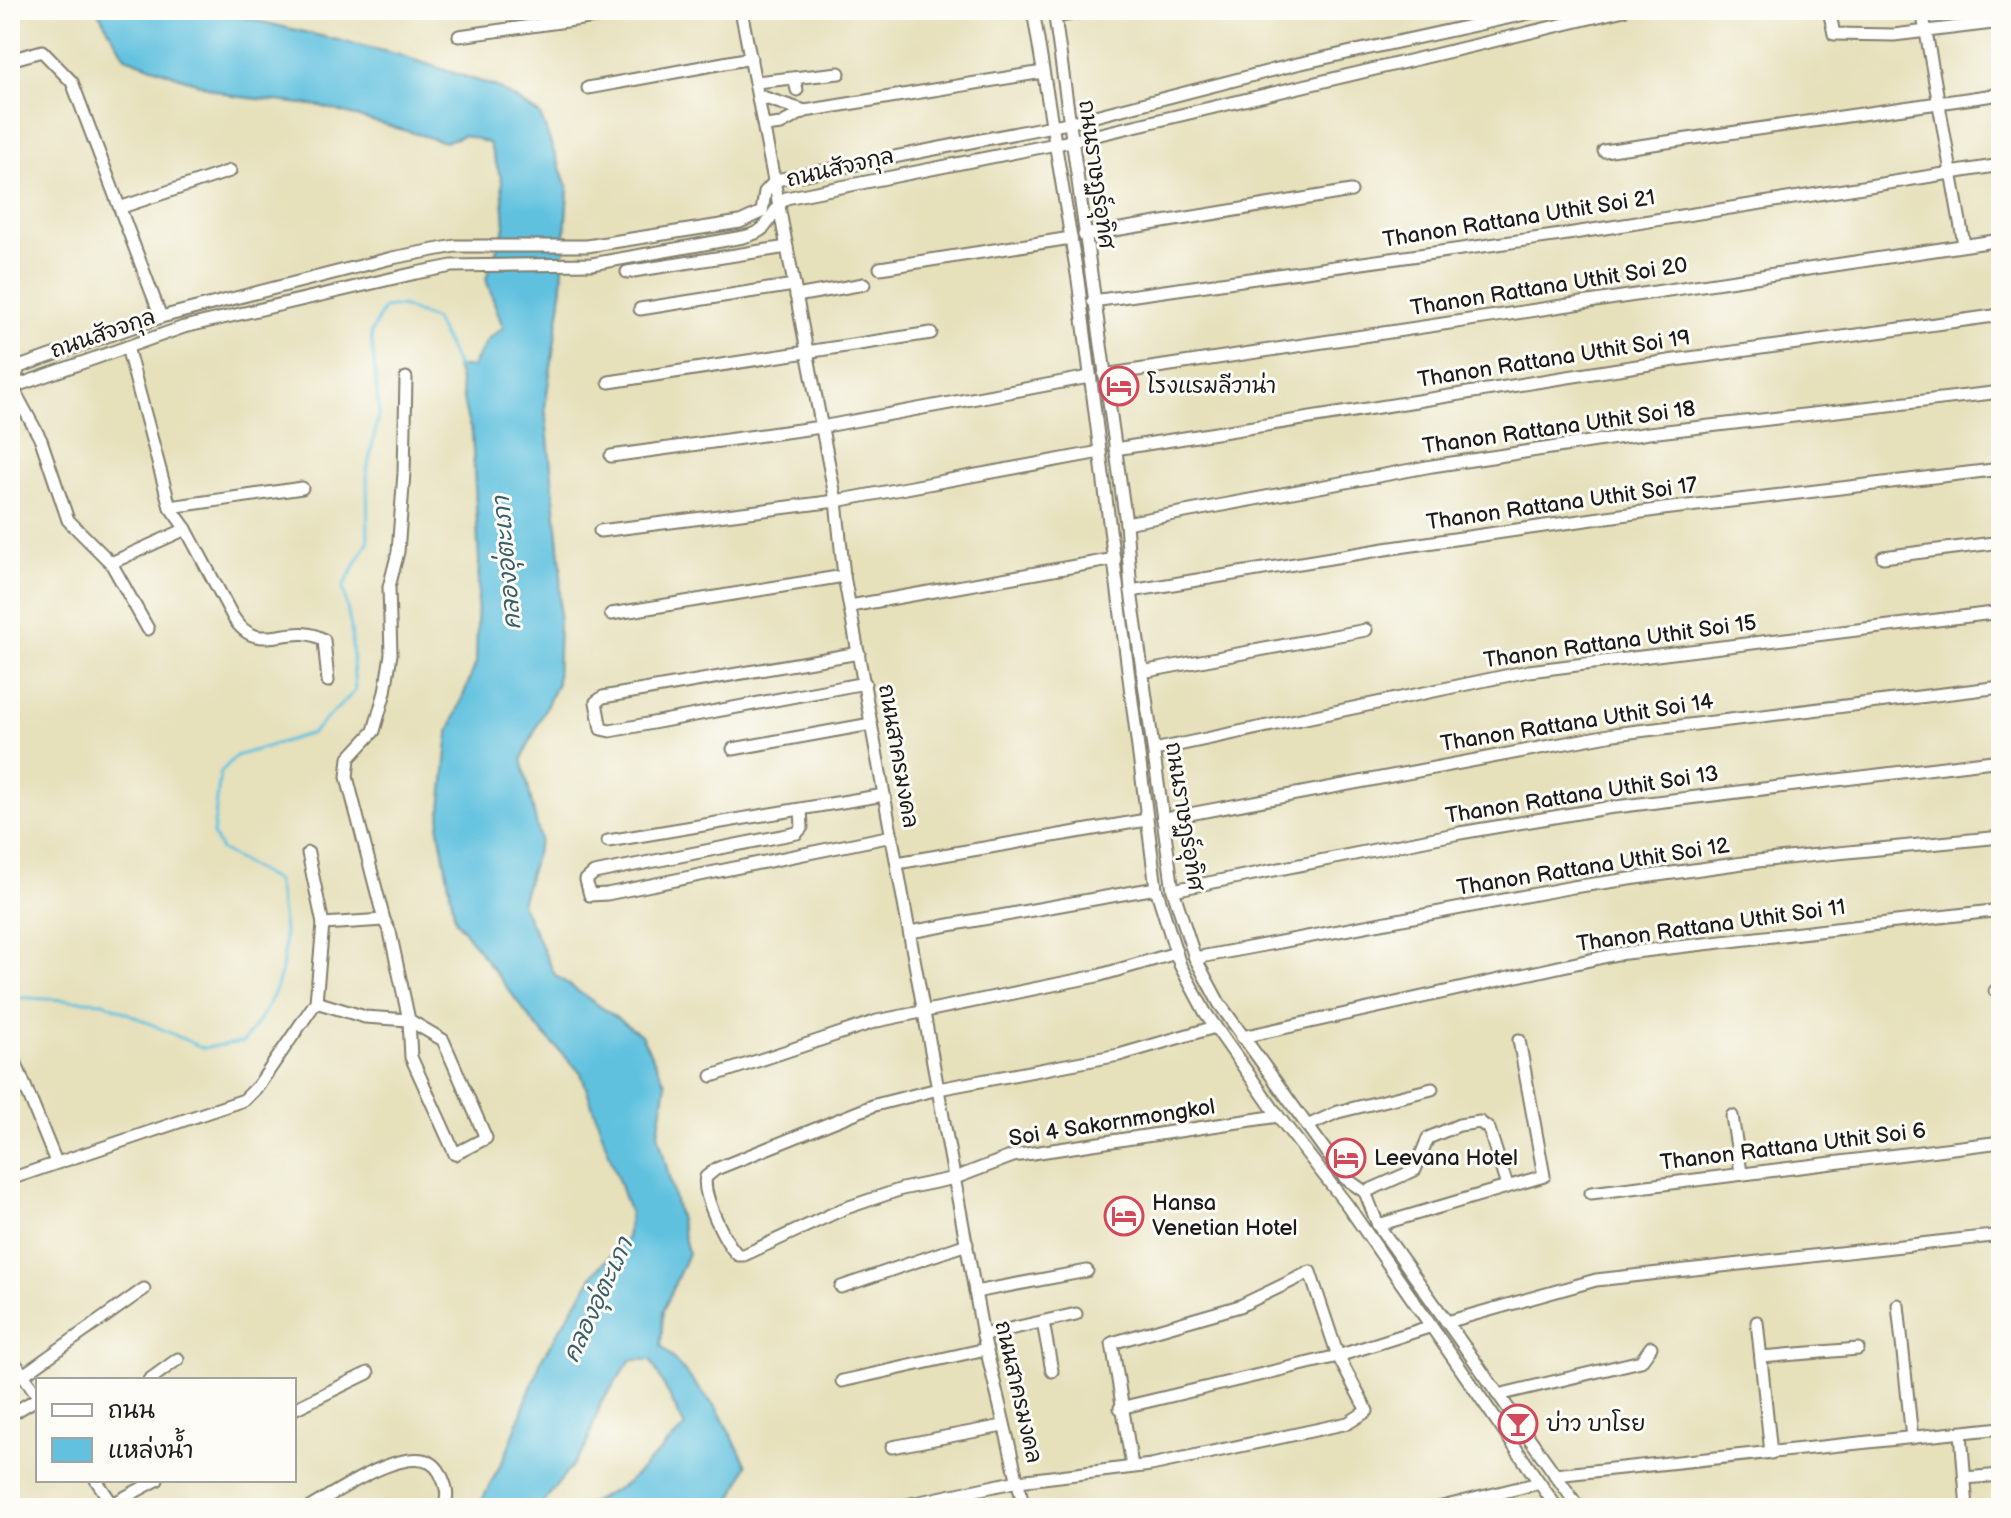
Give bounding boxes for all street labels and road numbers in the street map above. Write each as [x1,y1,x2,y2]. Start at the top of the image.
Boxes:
street label: ถนนราษฏร์อุทิศ [1070,98,1122,252]
street label: ถนนสัจจกุล [784,143,897,195]
street label: Thanon Rattana Uthit Soi 21 [1381,184,1657,254]
street label: Thanon Rattana Uthit Soi 20 [1409,252,1689,322]
street label: ถนนสัจจกุล [47,303,160,366]
street label: Thanon Rattana Uthit Soi 19 [1416,324,1692,394]
street label: Thanon Rattana Uthit Soi 18 [1421,395,1697,461]
street label: Thanon Rattana Uthit Soi 17 [1425,472,1699,536]
street label: Thanon Rattana Uthit Soi 15 [1482,609,1758,675]
street label: ถนนสาครมงคล [872,682,924,830]
street label: Thanon Rattana Uthit Soi 14 [1439,688,1716,758]
street label: ถนนราษฏร์อุทิศ [1157,740,1211,894]
street label: Thanon Rattana Uthit Soi 13 [1444,760,1720,830]
street label: Thanon Rattana Uthit Soi 12 [1455,832,1731,902]
street label: Thanon Rattana Uthit Soi 11 [1575,894,1847,958]
street label: Soi 4 Sakornmongkol [1007,1093,1217,1153]
street label: Thanon Rattana Uthit Soi 6 [1659,1117,1927,1177]
street label: ถนนสาครมงคล [989,1318,1047,1466]

